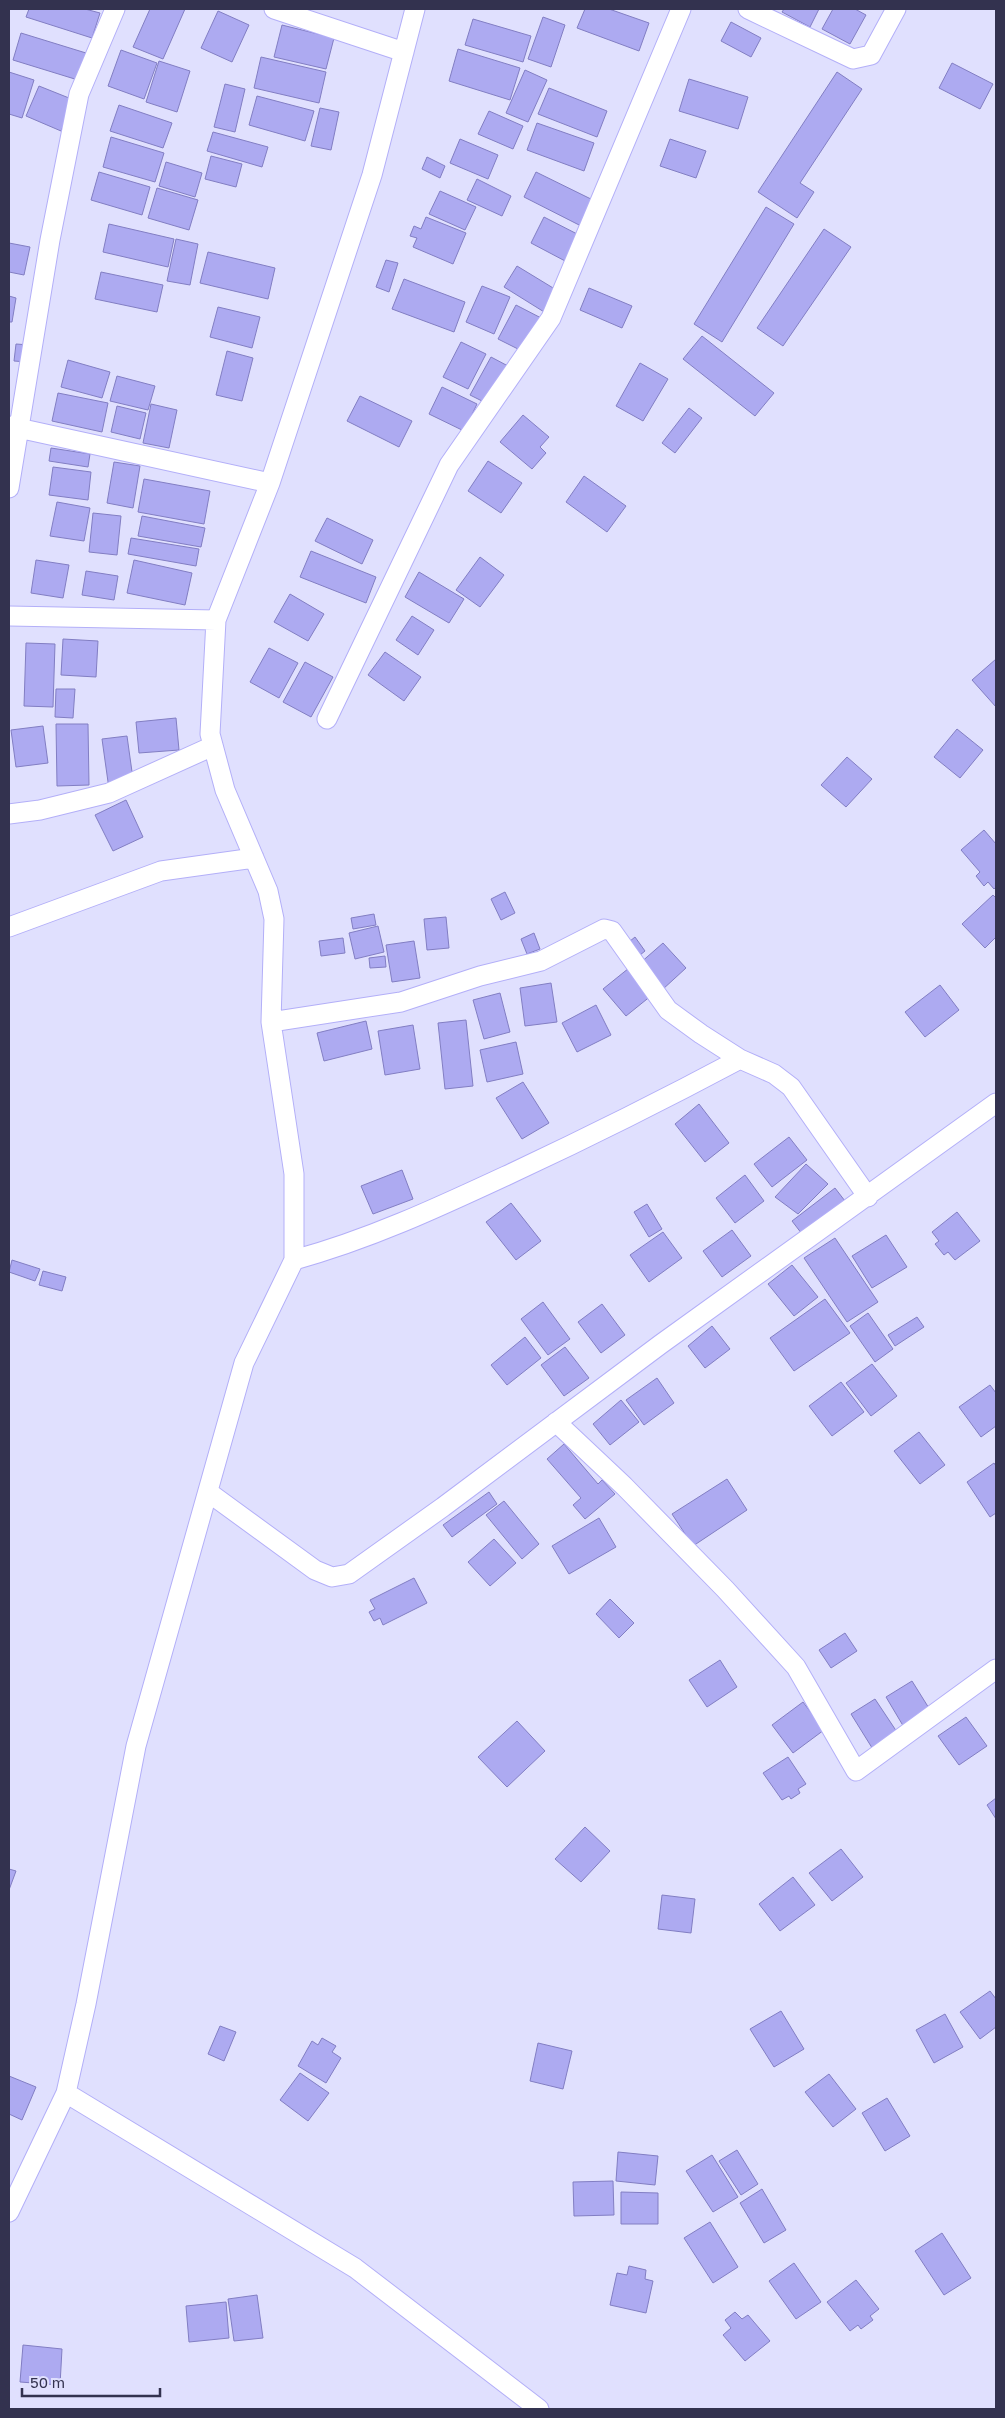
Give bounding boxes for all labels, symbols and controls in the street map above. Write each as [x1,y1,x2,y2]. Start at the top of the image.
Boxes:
scale bar [22,2366,160,2398]
text: 50 m [30,2373,65,2391]

